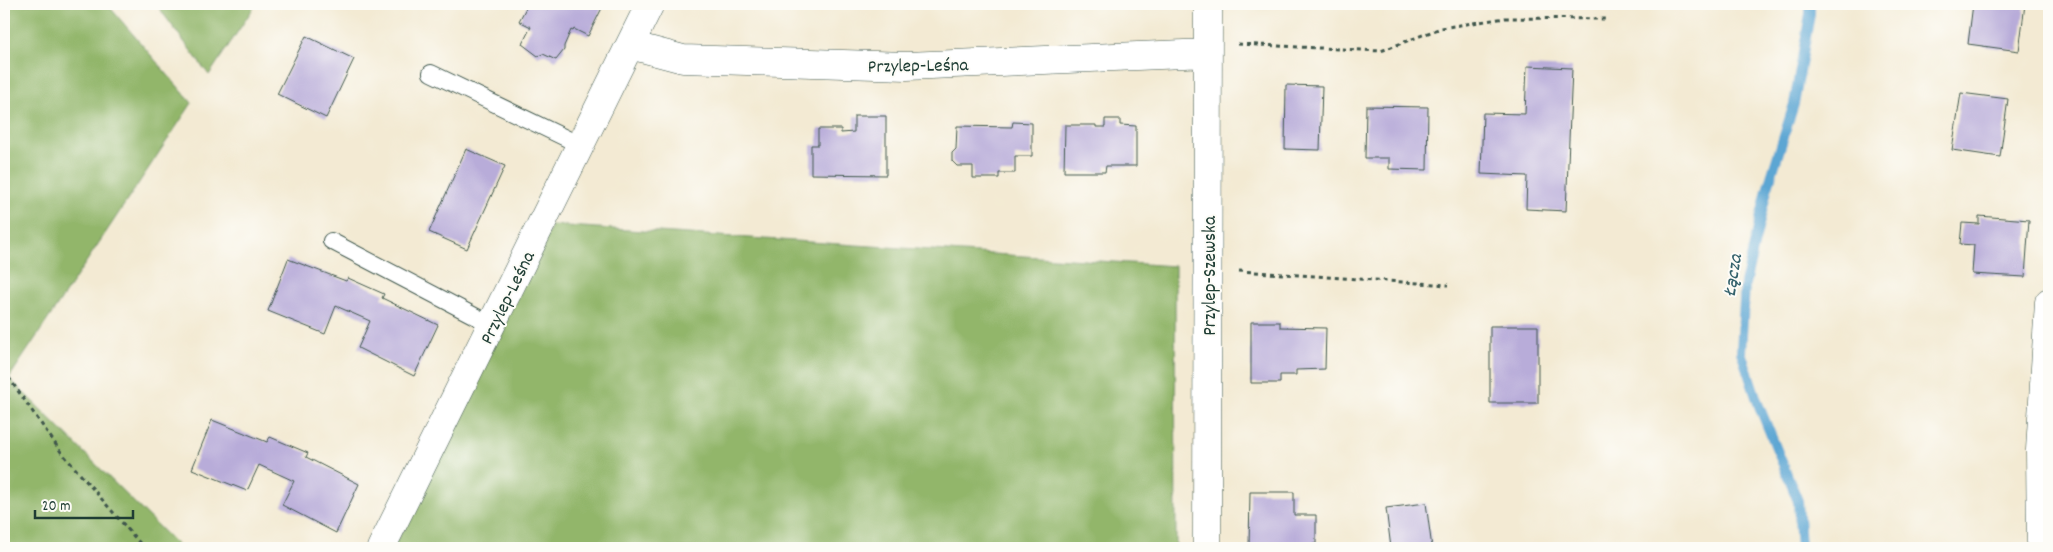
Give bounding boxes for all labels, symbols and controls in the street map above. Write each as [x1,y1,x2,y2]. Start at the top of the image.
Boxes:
street label: Przylep-Leśna [867,53,970,82]
street label: Przylep-Szewska [1198,215,1225,336]
street label: Przylep-Leśna [475,246,544,350]
water label: Łącza [1717,251,1751,299]
scale bar [35,487,132,519]
text: 20 m [42,496,70,518]

